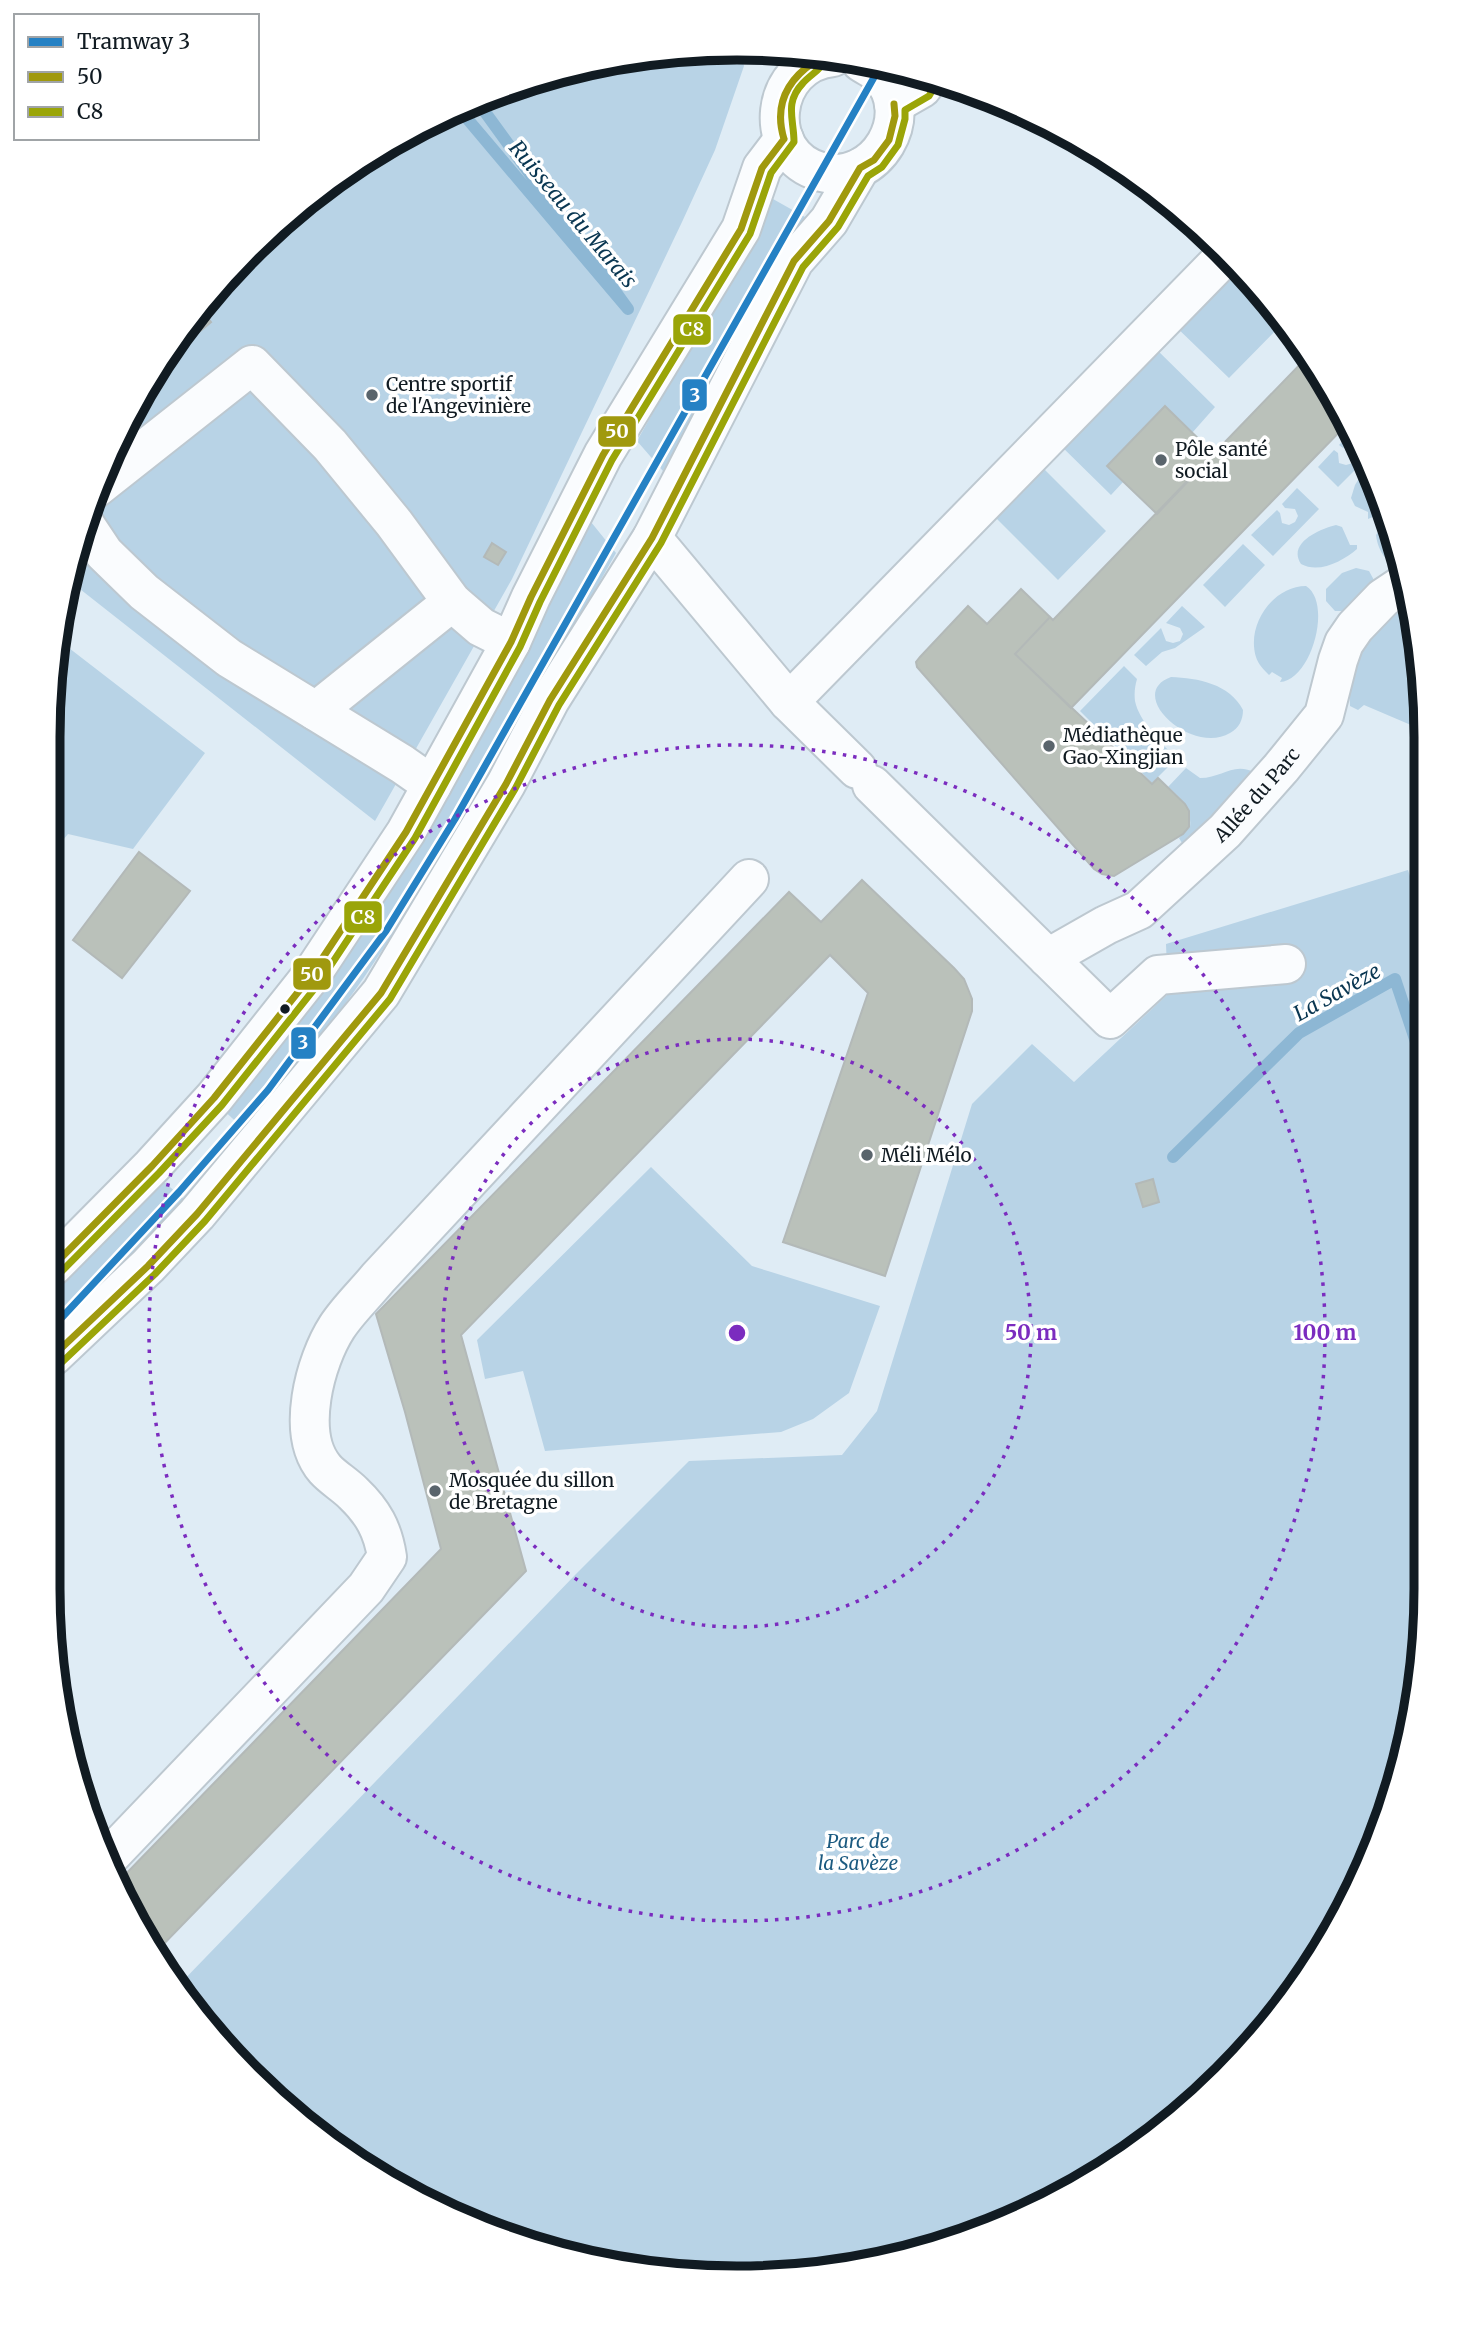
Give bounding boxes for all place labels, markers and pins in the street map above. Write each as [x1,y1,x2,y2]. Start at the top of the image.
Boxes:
place label: Centre sportif de l'Angevinière [386,372,531,418]
marker: Centre sportif de l'Angevinière [364,387,380,403]
place label: Pôle santé social [1175,437,1267,483]
marker: Pôle santé social [1153,452,1169,468]
place label: Médiathèque Gao-Xingjian [1063,723,1184,769]
marker: Médiathèque Gao-Xingjian [1041,738,1057,754]
unlabelled marker [278,1002,292,1016]
place label: Méli Mélo [881,1143,972,1167]
marker: Méli Mélo [859,1147,875,1163]
centre of rings [725,1321,749,1345]
place label: Mosquée du sillon de Bretagne [449,1468,615,1514]
marker: Mosquée du sillon de Bretagne [427,1483,443,1499]

